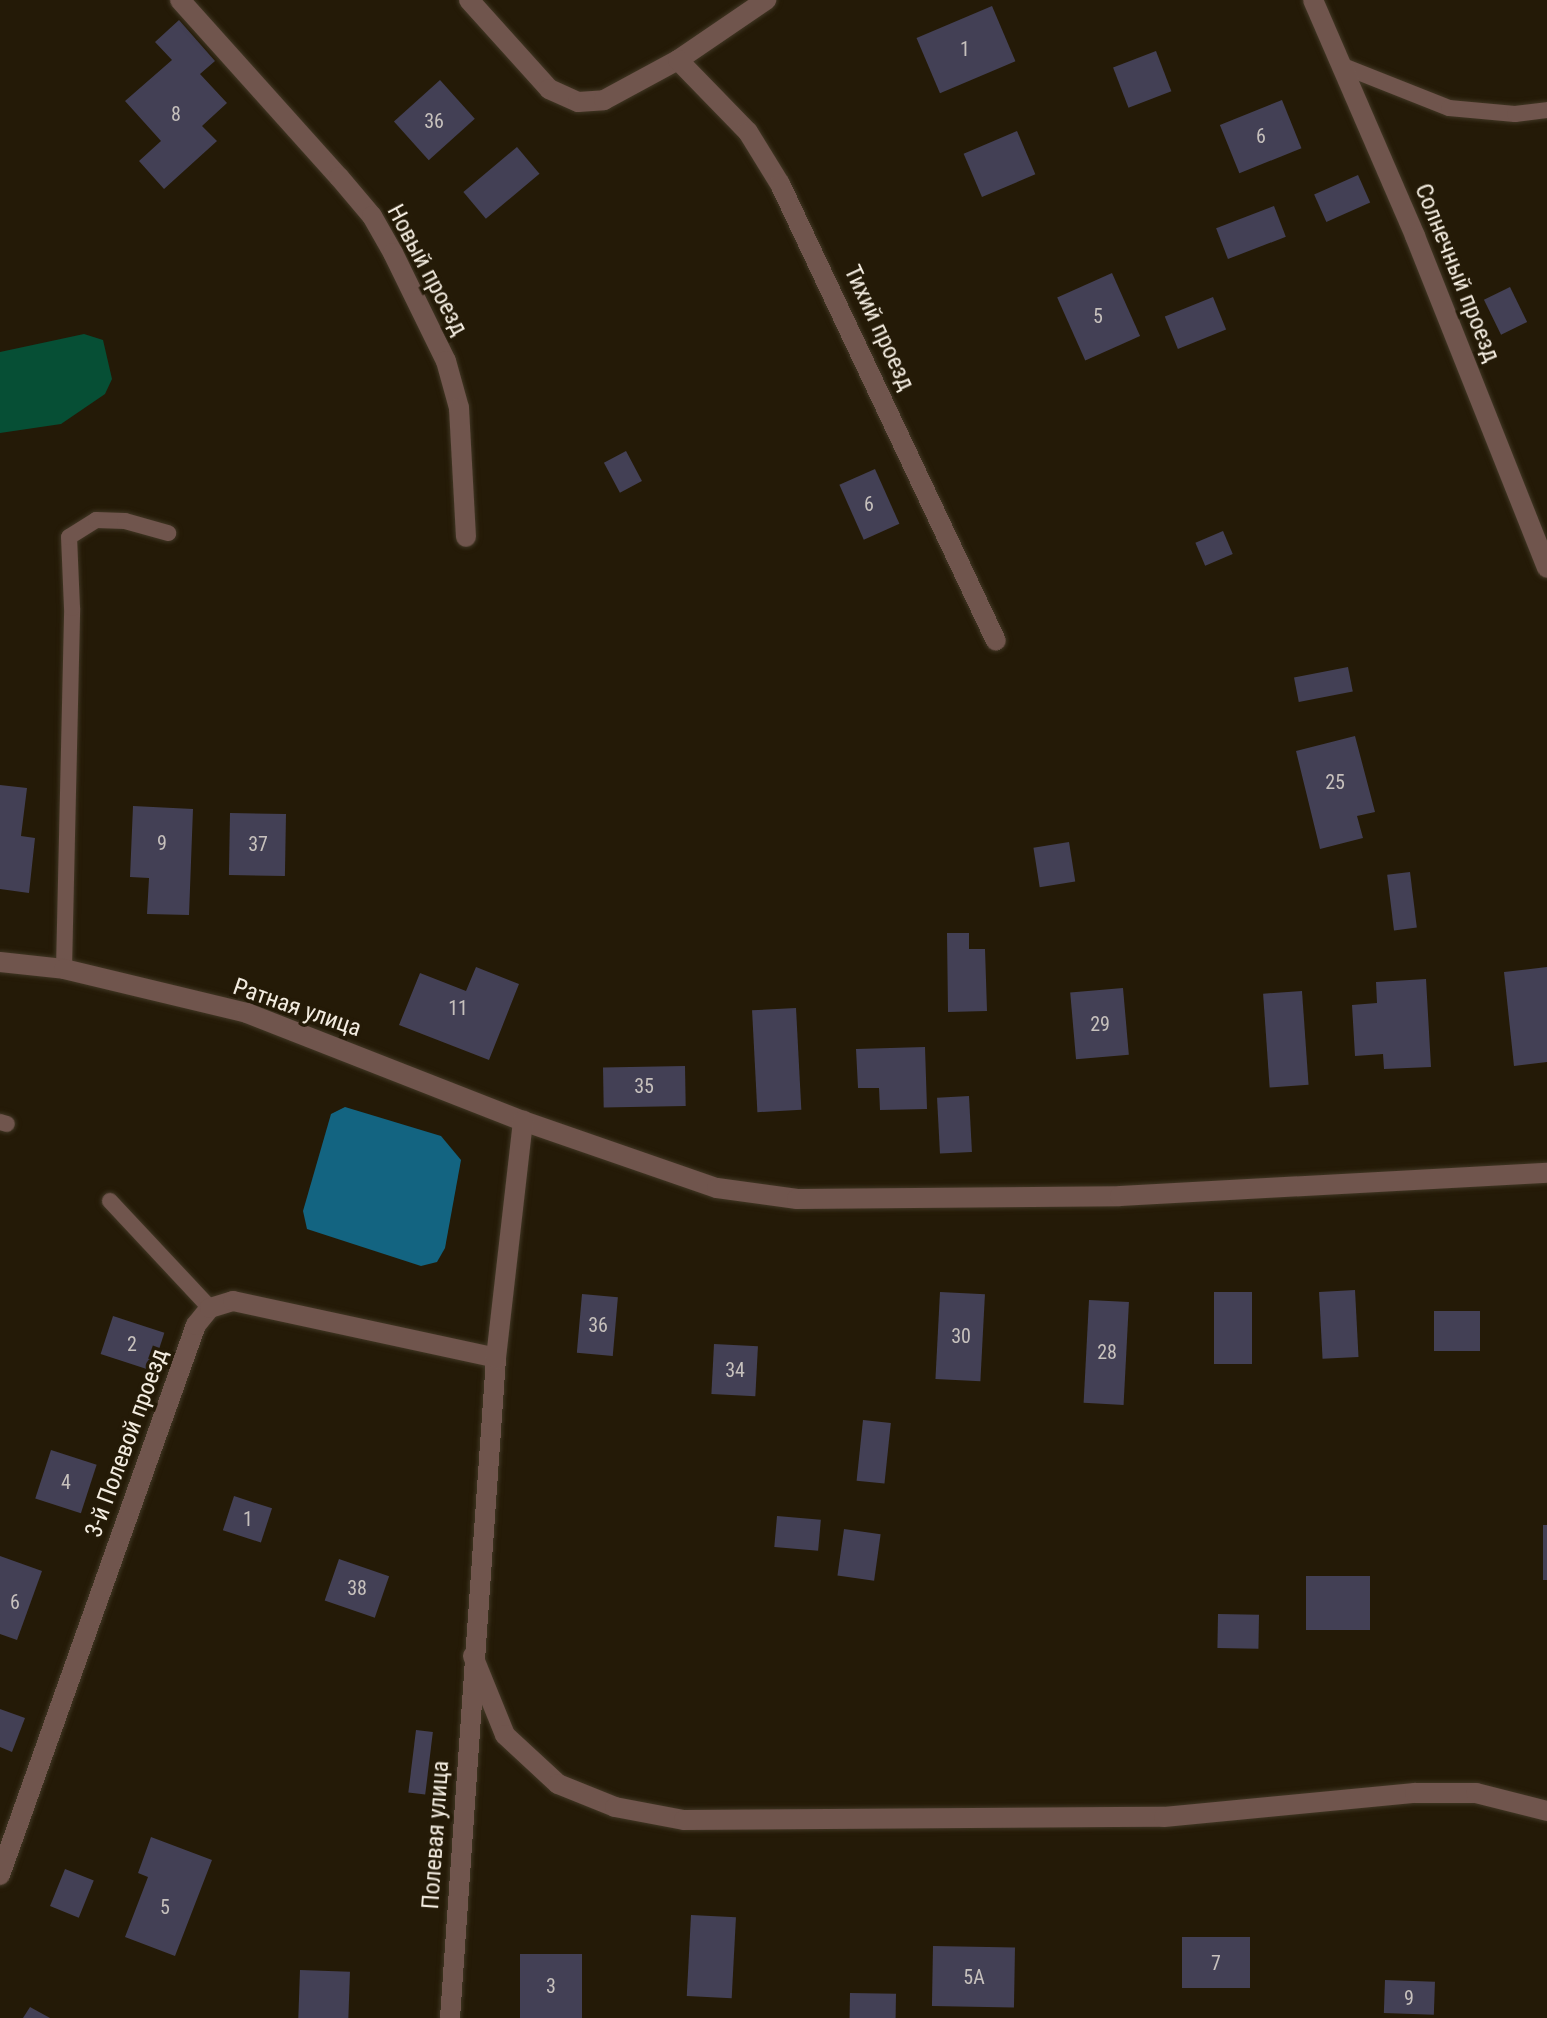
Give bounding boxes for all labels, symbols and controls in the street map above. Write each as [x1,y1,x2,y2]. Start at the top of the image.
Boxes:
house number: 1 [960,37,970,61]
house number: 8 [171,102,181,126]
house number: 36 [424,109,444,133]
house number: 6 [1256,124,1266,148]
street label: Солнечный проезд [1408,180,1506,366]
street label: Новый проезд [380,200,474,340]
street label: Тихий проезд [837,261,921,395]
house number: 5 [1093,304,1103,328]
house number: 6 [864,492,874,516]
house number: 25 [1325,770,1345,794]
house number: 9 [157,831,167,855]
house number: 37 [248,832,268,856]
street label: Ратная улица [229,973,365,1043]
house number: 11 [448,996,468,1020]
house number: 29 [1090,1012,1110,1036]
house number: 35 [634,1074,654,1098]
house number: 36 [588,1313,608,1337]
house number: 30 [951,1324,971,1348]
house number: 2 [127,1332,137,1356]
house number: 28 [1097,1340,1117,1364]
street label: 3-й Полевой проезд [80,1345,174,1541]
house number: 34 [725,1358,745,1382]
house number: 4 [61,1470,71,1494]
house number: 1 [243,1507,253,1531]
house number: 38 [347,1576,367,1600]
house number: 6 [10,1590,20,1614]
street label: Полевая улица [416,1760,456,1910]
house number: 5 [160,1895,170,1919]
house number: 7 [1211,1951,1221,1975]
house number: 5А [963,1965,985,1989]
house number: 3 [546,1974,556,1998]
house number: 9 [1404,1986,1414,2010]

